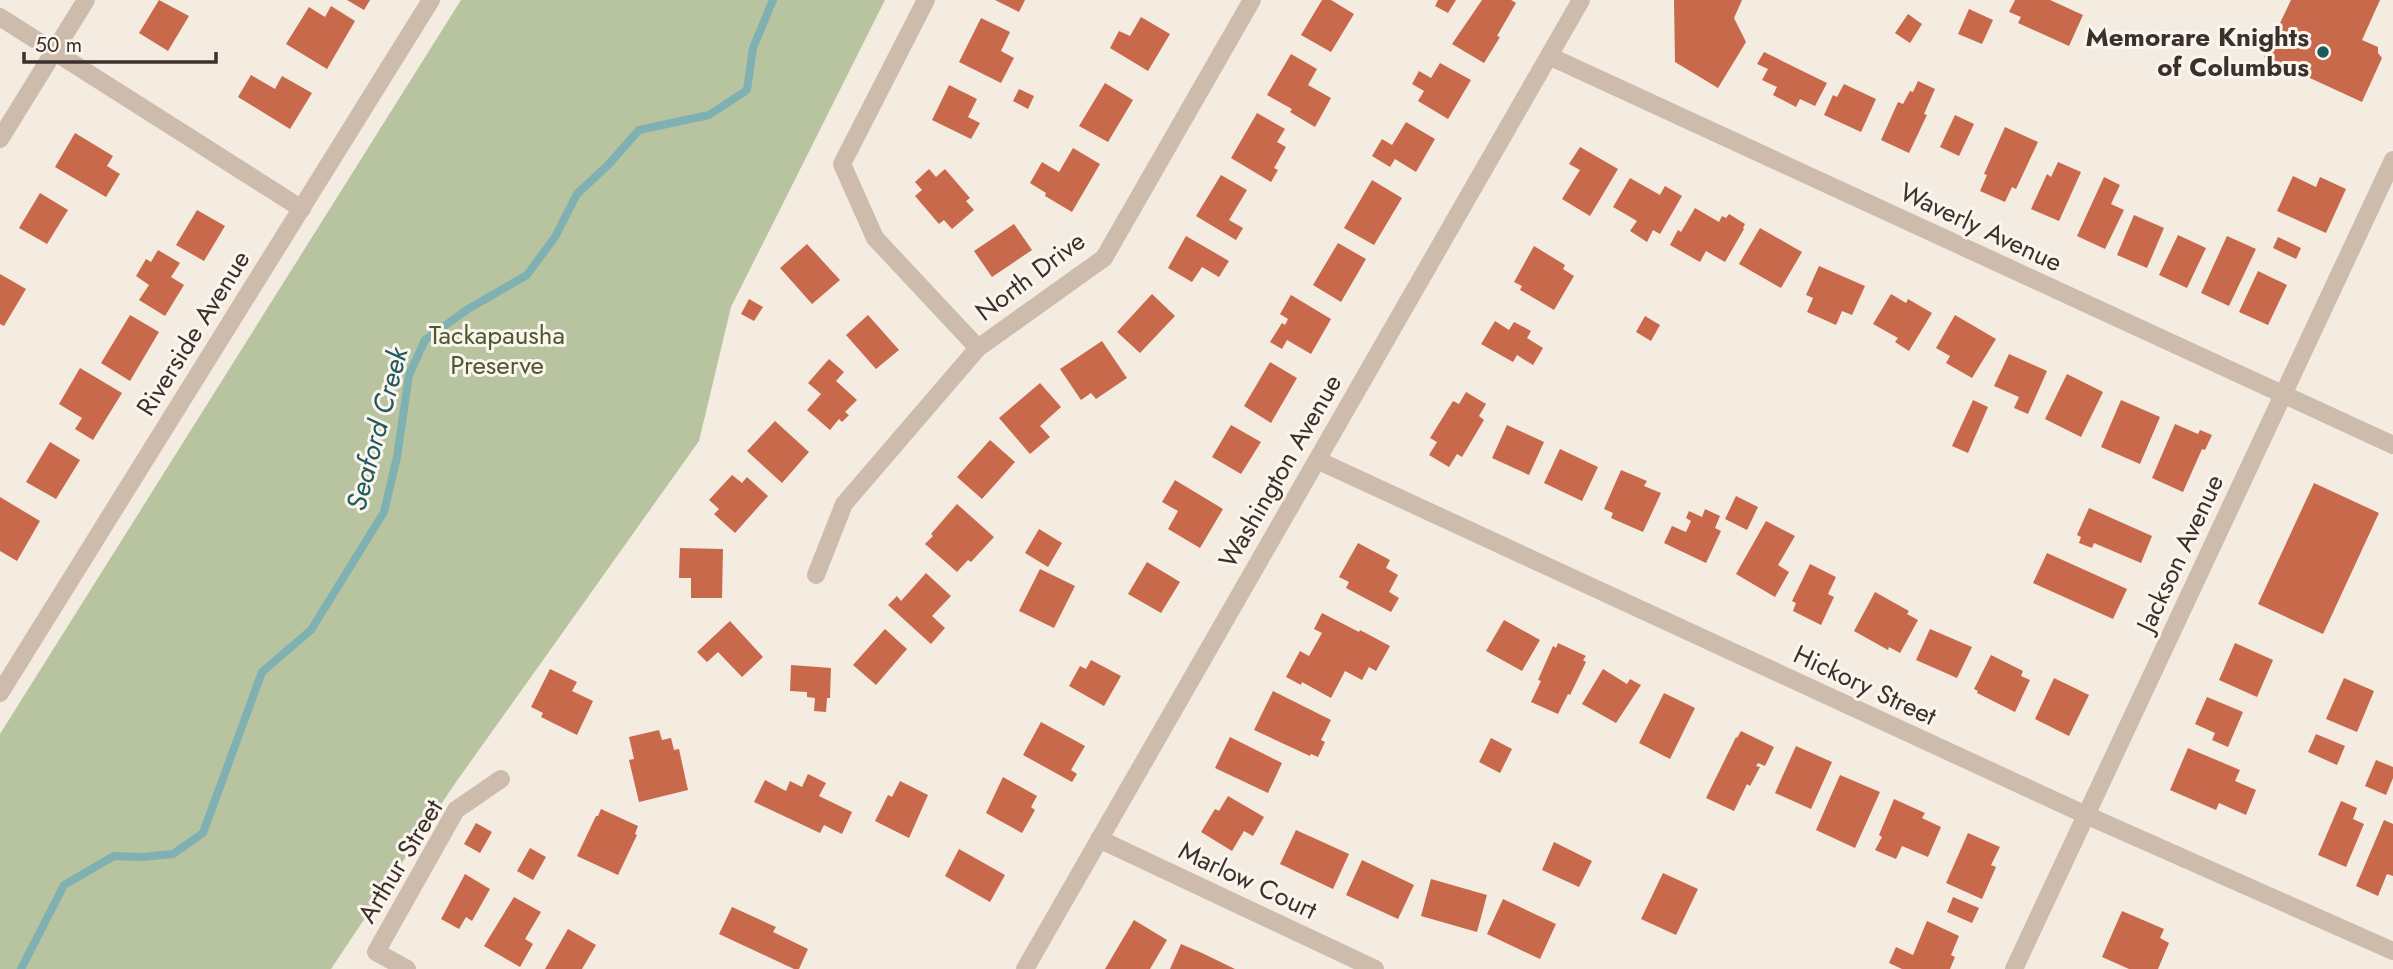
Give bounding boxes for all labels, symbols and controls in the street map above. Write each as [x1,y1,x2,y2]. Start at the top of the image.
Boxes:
place label: Memorare Knights of Columbus [2086,18,2309,86]
scale bar [24,21,217,65]
text: 50 m [35,30,82,60]
marker: Memorare Knights of Columbus [2315,44,2331,60]
street label: Waverly Avenue [1894,173,2068,281]
street label: North Drive [967,222,1093,330]
street label: Riverside Avenue [127,243,259,423]
park label: Tackapausha Preserve [429,316,565,384]
water label: Seaford Creek [335,342,419,515]
street label: Washington Avenue [1209,367,1351,575]
street label: Jackson Avenue [2126,468,2233,641]
street label: Hickory Street [1787,635,1944,735]
street label: Arthur Street [348,791,452,930]
street label: Marlow Court [1173,831,1324,929]

